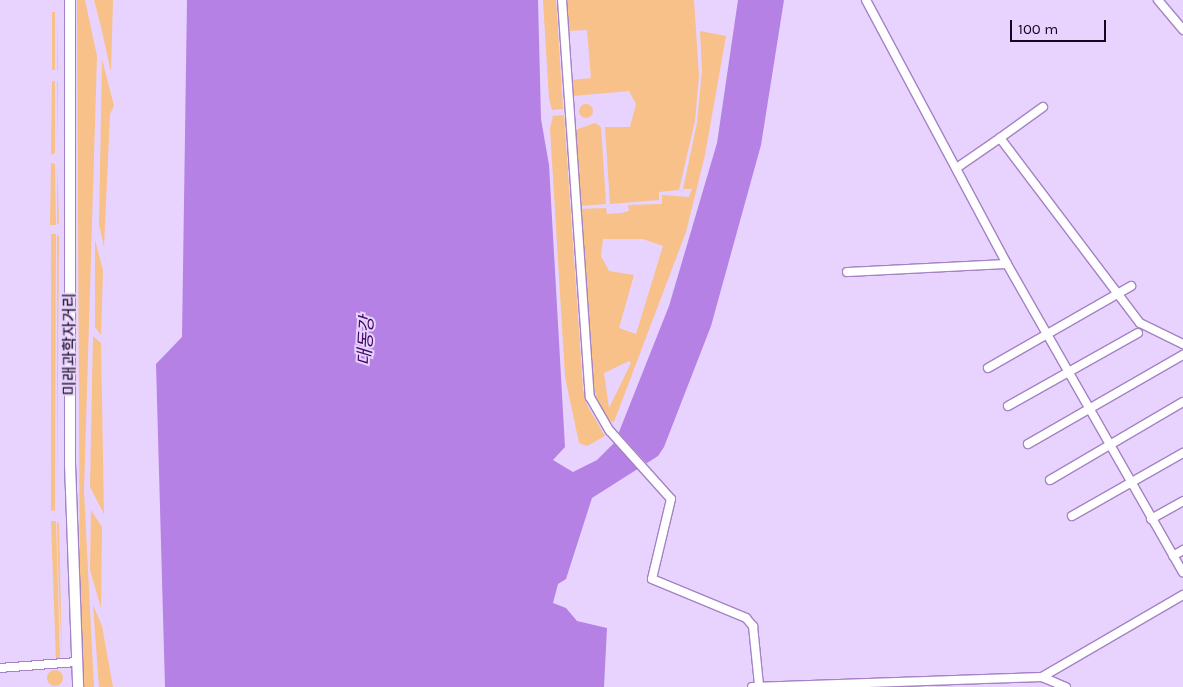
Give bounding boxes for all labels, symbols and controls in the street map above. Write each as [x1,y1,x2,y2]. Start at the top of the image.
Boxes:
scale bar [1013,10,1109,42]
text: 100 m [1018,20,1058,38]
street label: 미래과학자거리 [60,292,80,396]
water label: 대동강 [354,316,378,366]

